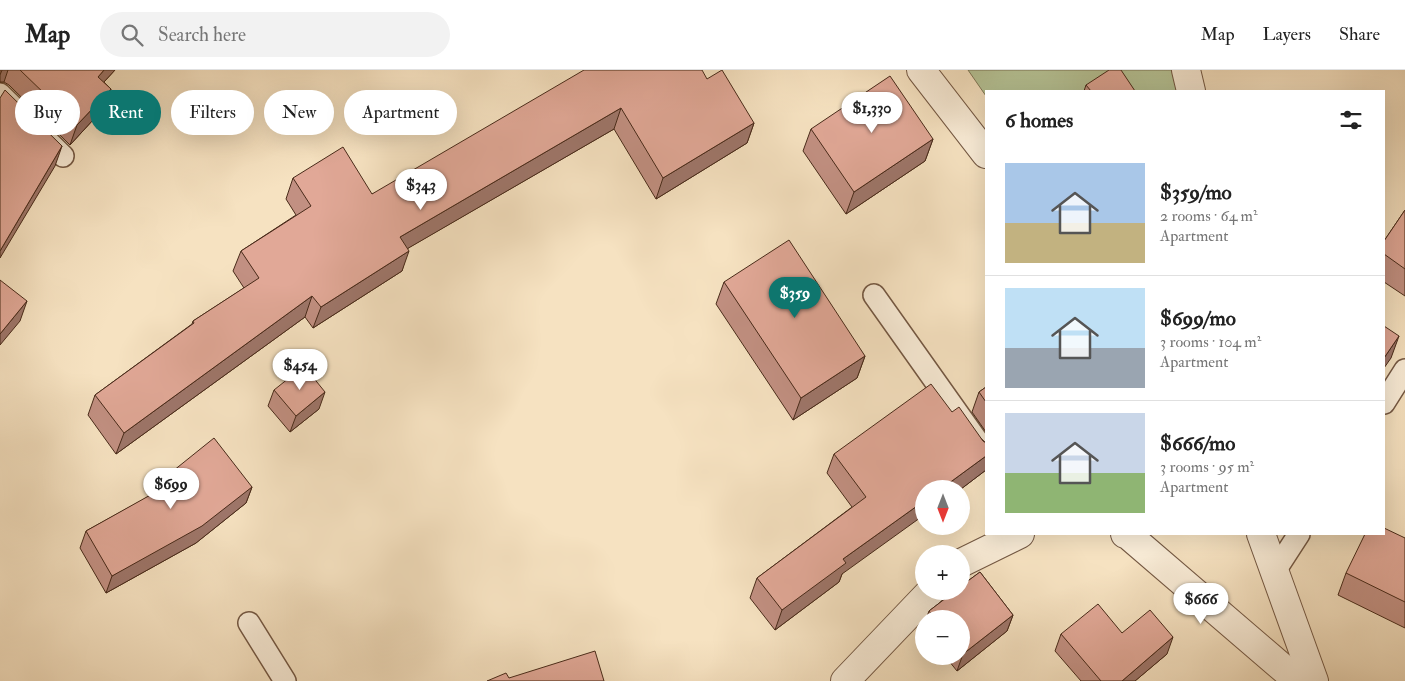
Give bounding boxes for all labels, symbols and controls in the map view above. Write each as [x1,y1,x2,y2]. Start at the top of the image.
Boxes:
search box [100,12,450,57]
text: Map [25,19,70,50]
icon: search [118,21,146,49]
text: Search here [158,23,246,47]
text: Map [1201,23,1235,46]
text: Layers [1263,23,1311,46]
text: Share [1339,23,1380,46]
chip: Buy [15,90,80,135]
chip: Rent [90,90,161,135]
chip: Filters [171,90,254,135]
chip: New [264,90,334,135]
chip: Apartment [344,90,457,135]
pin: $1,330 [831,92,913,134]
text: $1,330 [852,98,892,118]
icon: filters [1337,106,1365,134]
text: 6 homes [1005,107,1073,134]
pin: $343 [391,168,451,211]
text: $343 [406,175,436,195]
text: $359/mo [1160,179,1232,206]
icon: home [1045,183,1105,243]
text: 2 rooms · 64 m² [1160,206,1258,226]
text: Apartment [1160,226,1228,246]
pin: $359 [765,276,825,319]
text: $359 [780,283,810,303]
text: $699/mo [1160,305,1236,332]
icon: home [1045,308,1105,368]
text: 3 rooms · 104 m² [1160,332,1261,352]
pin: $454 [270,348,330,391]
text: Apartment [1160,352,1228,372]
text: $454 [284,355,316,375]
text: $666/mo [1160,430,1235,457]
icon: home [1045,433,1105,493]
text: 3 rooms · 95 m² [1160,457,1254,477]
pin: $699 [141,468,201,510]
text: $699 [154,474,188,494]
text: Apartment [1160,477,1228,497]
north arrow [915,480,970,535]
map controls [915,480,970,665]
button: + [915,545,970,600]
pin: $666 [1171,582,1231,625]
text: $666 [1184,589,1218,609]
button: − [915,610,970,665]

